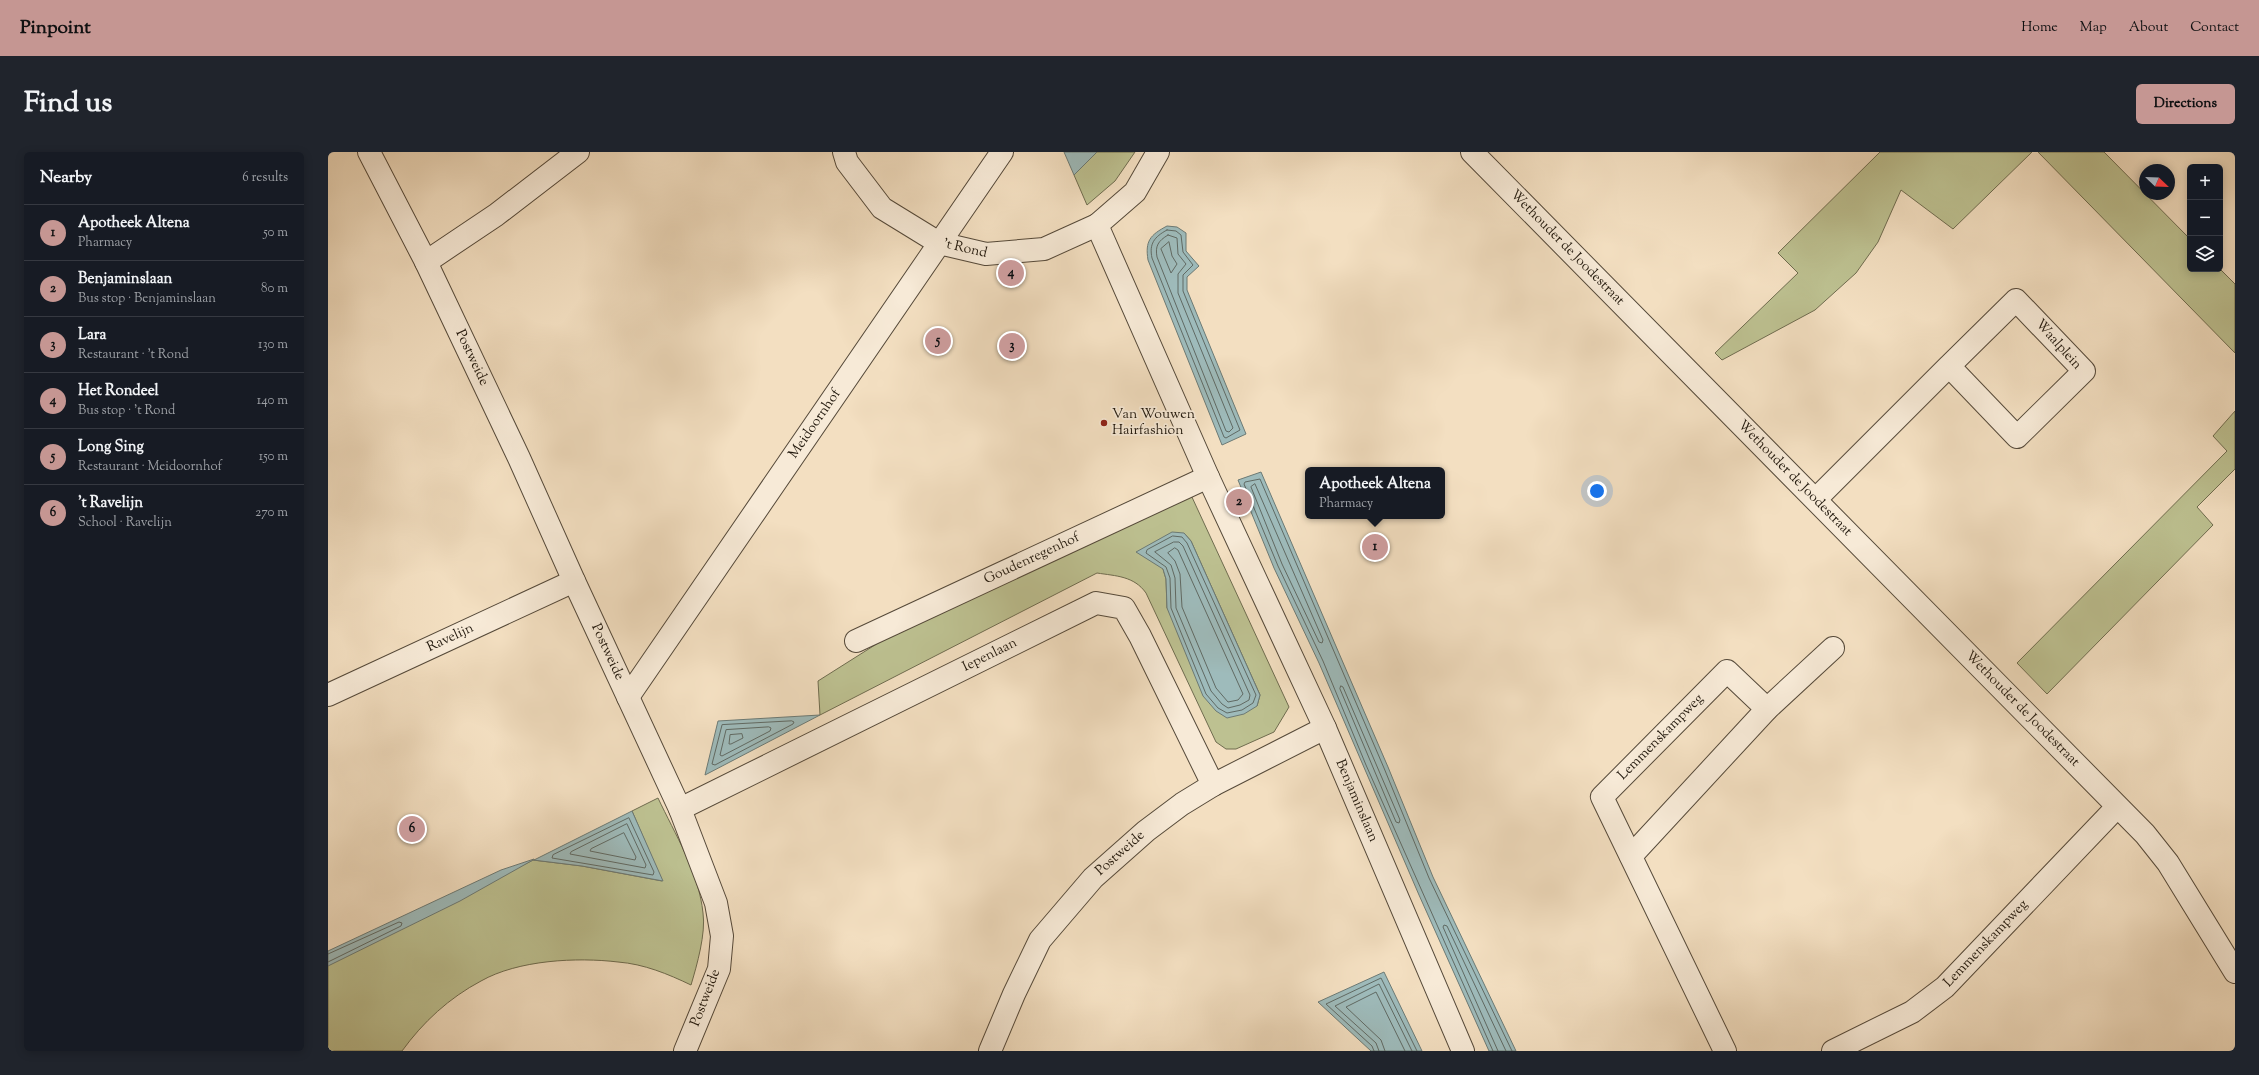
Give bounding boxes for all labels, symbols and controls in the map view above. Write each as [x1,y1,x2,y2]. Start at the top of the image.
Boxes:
text: Pinpoint [20,15,91,42]
text: Home [2021,18,2058,38]
text: Map [2080,18,2107,38]
text: About [2129,18,2168,38]
text: Contact [2190,18,2239,38]
text: Find us [24,84,112,124]
button: Directions [2136,84,2235,124]
north arrow [2139,164,2175,200]
map controls [2187,164,2223,272]
button: + [2187,164,2223,200]
text: Nearby [40,166,92,190]
text: 6 results [242,169,288,187]
street label: Wethouder de Joodestraat [1505,186,1629,311]
button: − [2187,200,2223,236]
text: Apotheek Altena [78,213,190,234]
text: 1 [51,224,55,242]
text: 50 m [263,224,288,242]
text: Pharmacy [78,234,132,252]
street label: 't Rond [941,234,989,264]
button: layers [2187,236,2223,272]
pin: 4 [998,258,1024,288]
text: Benjaminslaan [78,269,172,290]
text: 2 [50,280,56,298]
text: 80 m [261,280,288,298]
text: Bus stop · Benjaminslaan [78,290,216,308]
street label: Waalplein [2030,315,2086,375]
text: Lara [78,325,106,346]
street label: Postweide [450,326,493,389]
pin: 5 [925,326,951,356]
pin: 3 [999,331,1025,361]
text: 3 [50,336,56,354]
text: 130 m [258,336,288,354]
text: Restaurant · 't Rond [78,346,189,364]
text: Het Rondeel [78,381,159,402]
street label: Meidoornhof [784,384,847,463]
text: 4 [50,392,56,410]
text: 140 m [257,392,288,410]
text: Bus stop · 't Rond [78,402,175,420]
place label: Van Wouwen Hairfashion [1112,405,1195,441]
street label: Wethouder de Joodestraat [1732,416,1856,541]
marker: Van Wouwen Hairfashion [1099,418,1109,428]
text: Long Sing [78,437,144,458]
text: 5 [51,448,55,466]
text: 150 m [259,448,288,466]
text: Restaurant · Meidoornhof [78,458,222,476]
popup [1305,467,1445,519]
text: Apotheek Altena [1319,474,1431,495]
your location [1587,481,1607,501]
pin: 2 [1226,487,1252,517]
text: 't Ravelijn [78,493,143,514]
text: Pharmacy [1319,495,1373,513]
text: 6 [50,504,56,522]
text: 270 m [255,504,288,522]
text: School · Ravelijn [78,514,172,532]
street label: Goudenregenhof [981,528,1084,590]
pin: 1 [1362,532,1388,562]
street label: Ravelijn [424,619,477,658]
street label: Postweide [585,621,629,684]
street label: Iepenlaan [959,633,1021,677]
street label: Wethouder de Joodestraat [1960,647,2084,772]
street label: Lemmenskampweg [1614,690,1709,785]
street label: Benjaminslaan [1330,756,1383,845]
pin: 6 [399,814,425,844]
street label: Postweide [1091,826,1150,881]
street label: Lemmenskampweg [1939,895,2033,992]
street label: Postweide [686,966,726,1030]

